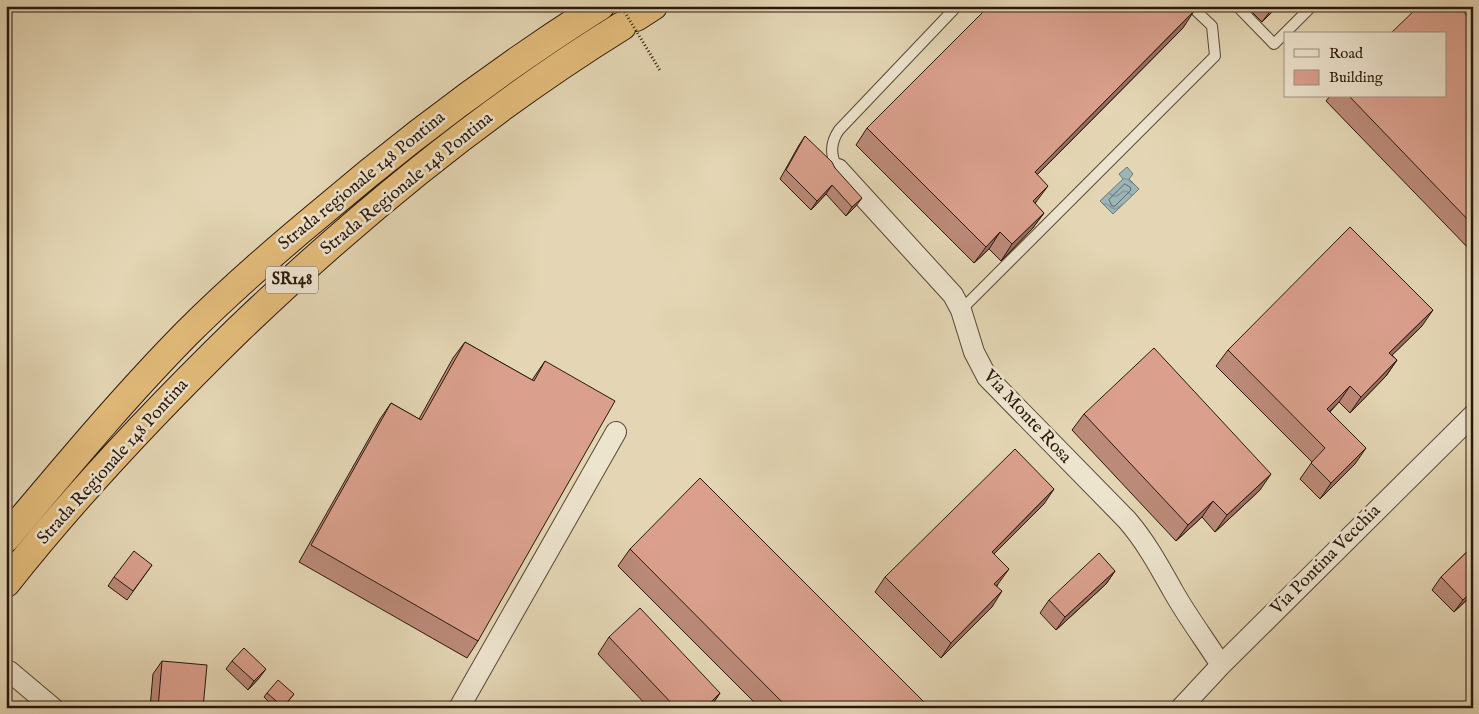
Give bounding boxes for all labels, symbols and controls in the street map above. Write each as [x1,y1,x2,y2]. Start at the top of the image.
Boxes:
legend [1284,32,1446,98]
text: Road [1329,44,1364,63]
text: Building [1329,68,1384,87]
street label: Strada regionale 148 Pontina [274,106,450,256]
street label: Strada Regionale 148 Pontina [316,107,498,261]
road number: SR148 [266,266,318,294]
street label: Via Monte Rosa [977,365,1076,469]
street label: Strada Regionale 148 Pontina [32,374,194,550]
street label: Via Pontina Vecchia [1265,500,1386,621]

